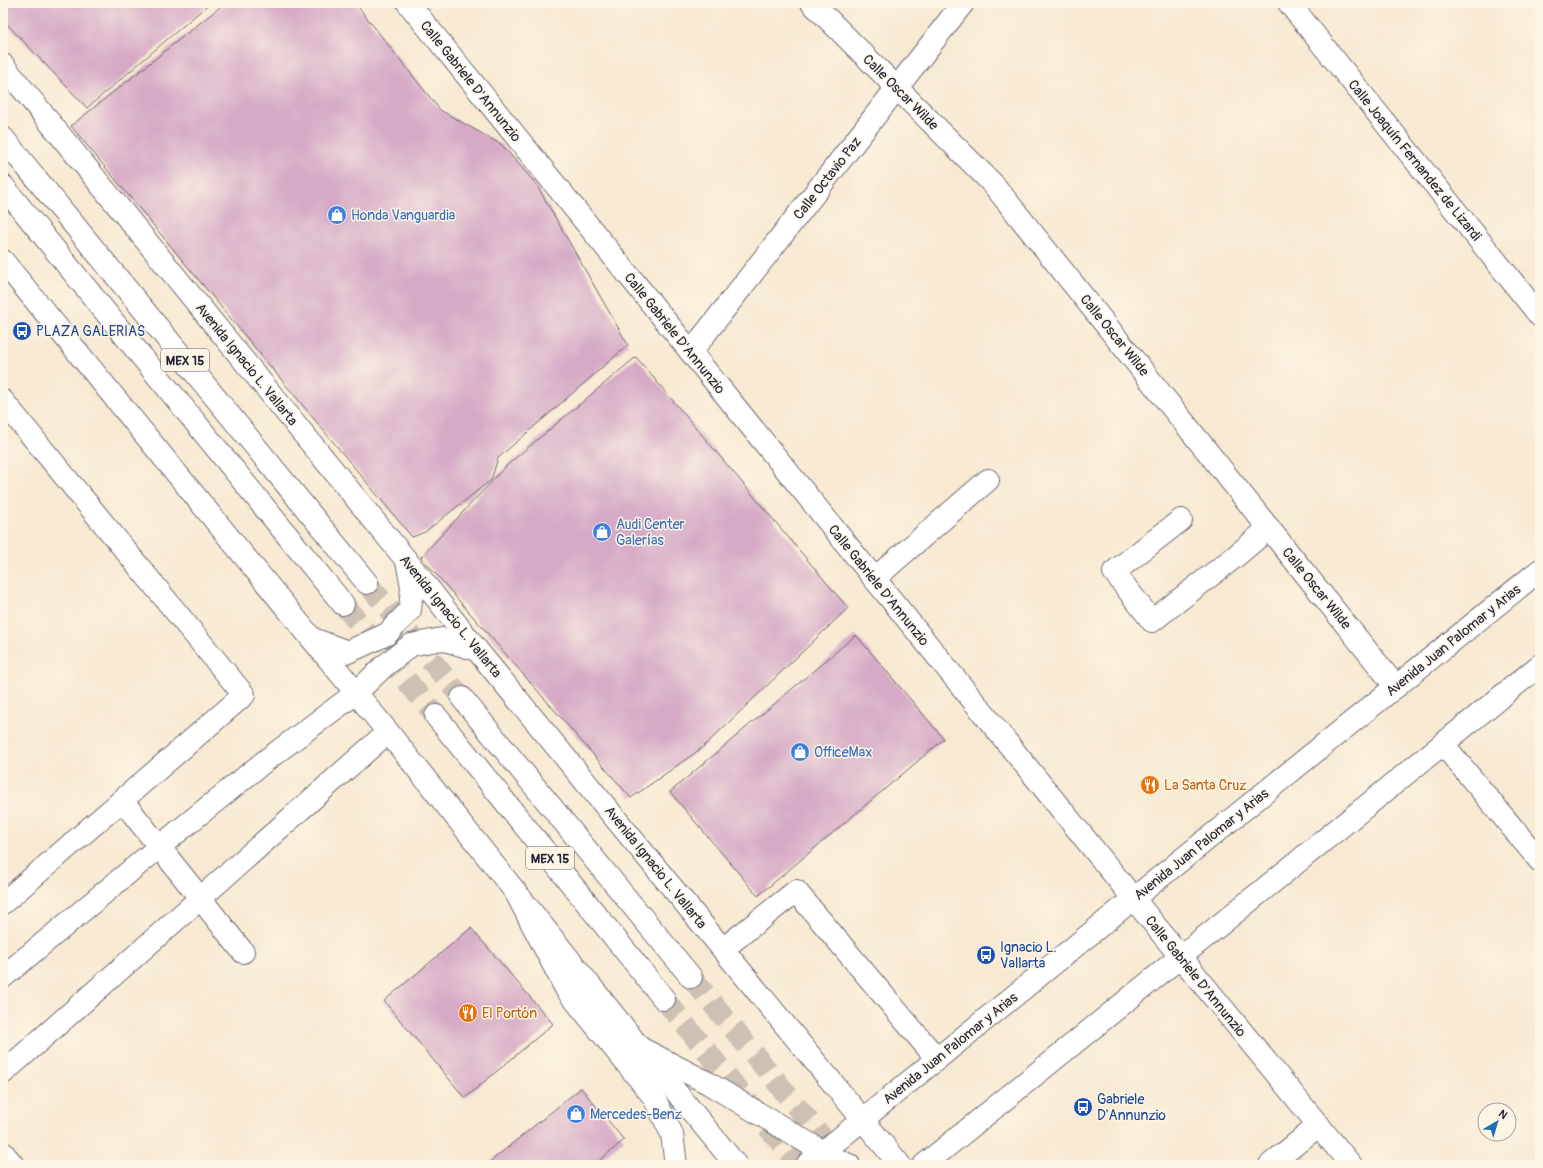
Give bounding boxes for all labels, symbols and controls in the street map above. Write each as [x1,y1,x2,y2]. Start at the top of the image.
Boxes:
street label: Calle Gabriele D'Annunzio [417,17,525,146]
street label: Calle Oscar Wilde [859,51,942,134]
street label: Calle Joaquín Fernandez de Lizardi [1344,76,1485,245]
street label: Calle Octavio Paz [790,134,865,223]
shop icon: Honda Vanguardia [326,204,348,226]
place label: Honda Vanguardia [351,207,455,224]
street label: Calle Gabriele D'Annunzio [621,269,729,398]
street label: Calle Oscar Wilde [1076,291,1153,380]
street label: Avenida Ignacio L. Vallarta [192,300,301,429]
bus stop icon: PLAZA GALERIAS [11,320,33,342]
place label: PLAZA GALERIAS [36,323,145,340]
road number: MEX 15 [161,349,209,371]
place label: Audi Center Galerías [616,516,685,549]
shop icon: Audi Center Galerías [591,521,613,543]
street label: Calle Gabriele D'Annunzio [825,521,933,650]
street label: Calle Oscar Wilde [1278,544,1355,633]
street label: Avenida Ignacio L. Vallarta [396,552,505,681]
street label: Avenida Juan Palomar y Arias [1383,580,1525,700]
shop icon: OfficeMax [789,741,811,763]
place label: OfficeMax [814,744,872,761]
restaurant icon: La Santa Cruz [1139,774,1161,796]
place label: La Santa Cruz [1164,777,1247,794]
street label: Avenida Juan Palomar y Arias [1131,784,1273,904]
street label: Avenida Ignacio L. Vallarta [601,803,710,932]
road number: MEX 15 [526,847,574,869]
street label: Calle Gabriele D'Annunzio [1142,912,1250,1041]
place label: Ignacio L. Vallarta [1000,939,1057,972]
bus stop icon: Ignacio L. Vallarta [975,944,997,966]
street label: Avenida Juan Palomar y Arias [880,988,1022,1108]
restaurant icon: El Portón [457,1002,479,1024]
place label: El Portón [482,1005,537,1022]
place label: Gabriele D'Annunzio [1097,1091,1166,1124]
bus stop icon: Gabriele D'Annunzio [1072,1096,1094,1118]
north arrow [1477,1102,1517,1142]
shop icon: Mercedes-Benz [565,1103,587,1125]
place label: Mercedes-Benz [590,1106,682,1123]
text: N [1496,1107,1510,1122]

